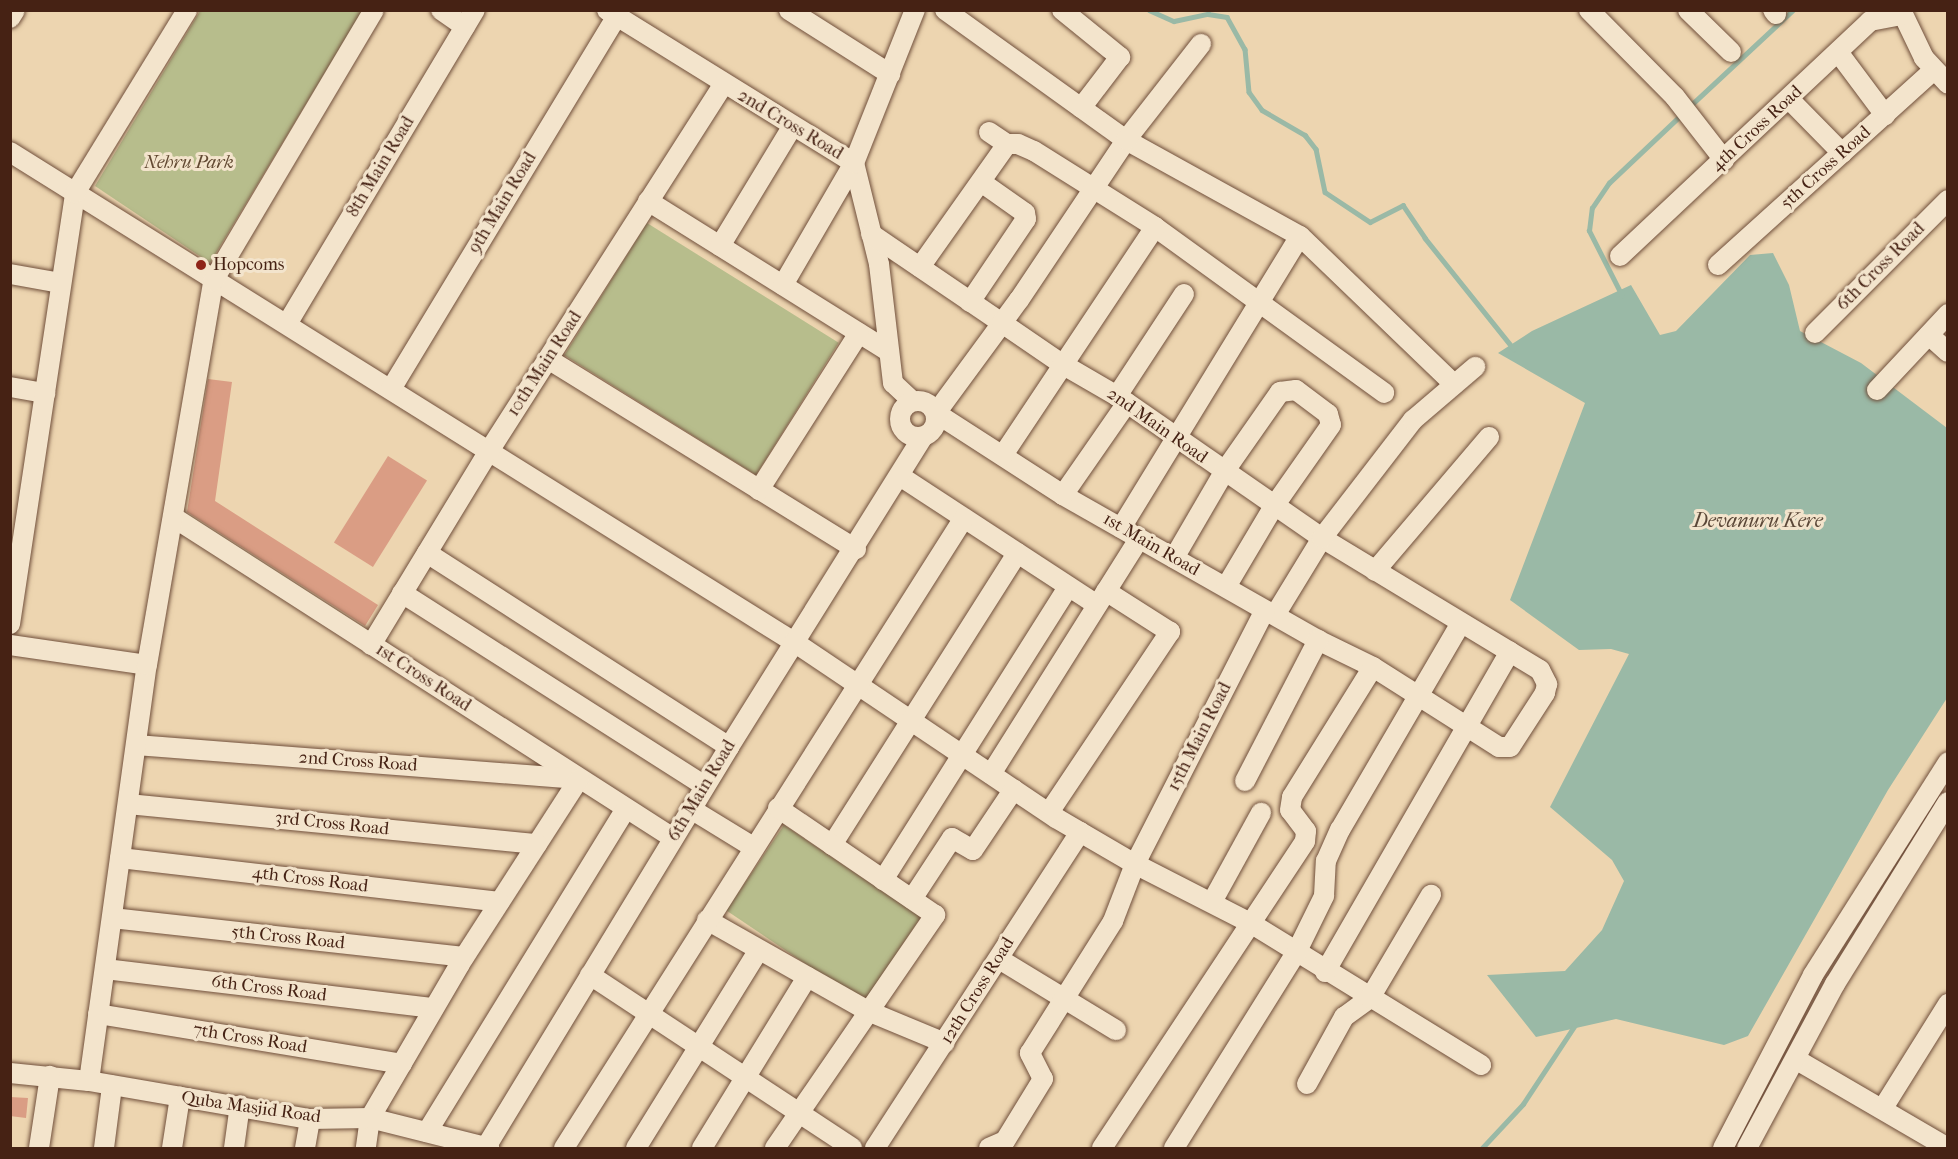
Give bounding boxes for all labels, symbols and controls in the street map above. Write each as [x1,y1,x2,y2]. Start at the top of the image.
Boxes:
street label: 4th Cross Road [1707,81,1807,177]
street label: 2nd Cross Road [733,85,847,165]
street label: 8th Main Road [342,113,420,221]
street label: 5th Cross Road [1776,122,1876,214]
street label: 9th Main Road [464,148,542,258]
park label: Nehru Park [144,152,234,174]
street label: 6th Cross Road [1832,218,1930,316]
place label: Hopcoms [213,254,284,276]
marker: Hopcoms [194,258,208,272]
street label: 10th Main Road [503,307,587,421]
street label: 2nd Main Road [1103,383,1211,469]
water label: Devanuru Kere [1693,508,1823,532]
street label: 1st Main Road [1099,509,1203,581]
street label: 1st Cross Road [371,639,475,717]
street label: 15th Main Road [1163,679,1237,795]
street label: 6th Main Road [663,736,741,846]
street label: 2nd Cross Road [298,747,418,777]
street label: 3rd Cross Road [274,807,390,841]
street label: 4th Cross Road [251,862,369,898]
street label: 5th Cross Road [230,921,346,955]
street label: 12th Cross Road [937,934,1019,1048]
street label: 6th Cross Road [210,971,328,1007]
street label: 7th Cross Road [192,1019,308,1059]
street label: Quba Masjid Road [180,1088,322,1128]

